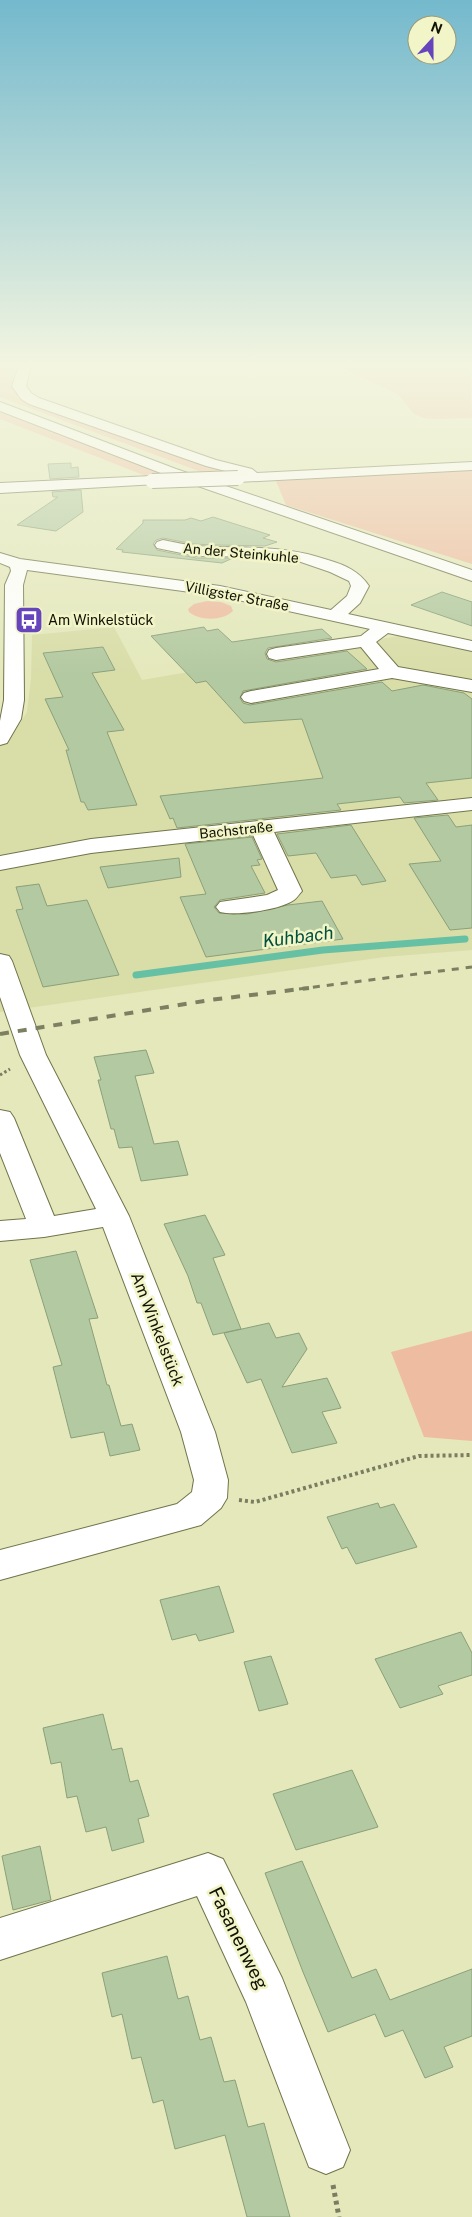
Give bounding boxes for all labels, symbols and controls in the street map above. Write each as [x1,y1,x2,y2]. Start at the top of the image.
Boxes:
north arrow [407,15,457,65]
text: N [429,18,445,37]
street label: An der Steinkuhle [182,540,300,566]
street label: Villigster Straße [184,578,291,614]
bus stop icon: Am Winkelstück [14,605,44,635]
place label: Am Winkelstück [48,612,154,628]
street label: Bachstraße [198,818,274,842]
water label: Kuhbach [261,922,334,951]
street label: Am Winkelstück [127,1270,188,1389]
street label: Fasanenweg [205,1883,273,1993]

